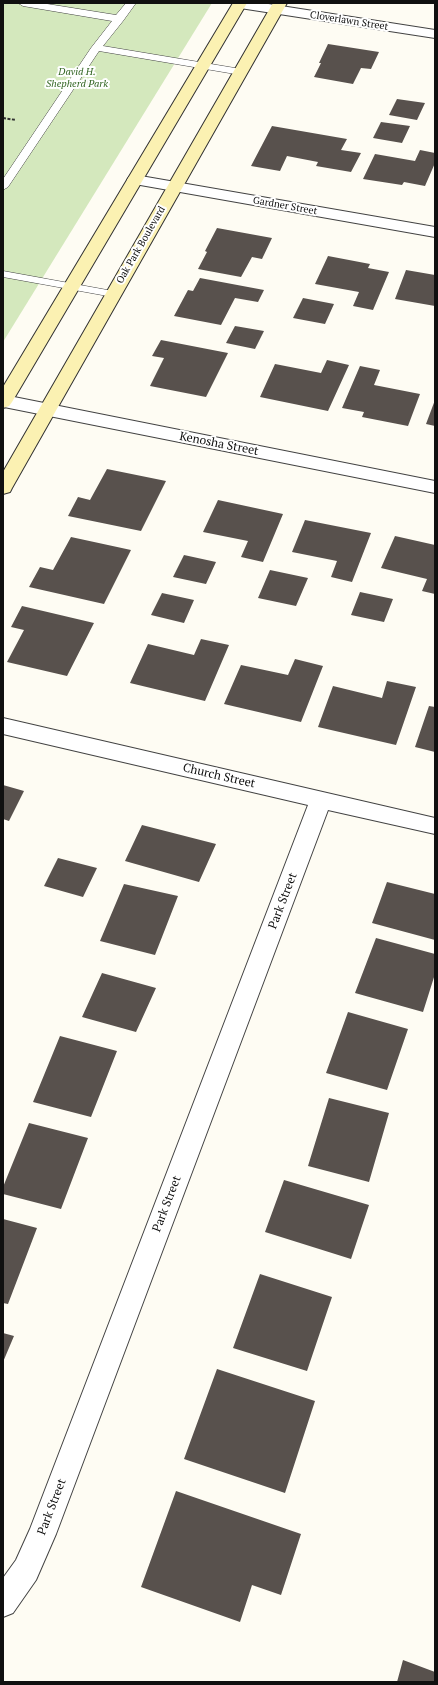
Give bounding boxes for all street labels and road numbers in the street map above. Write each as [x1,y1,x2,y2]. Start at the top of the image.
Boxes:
street label: Cloverlawn Street [309,9,389,33]
street label: Gardner Street [252,194,318,218]
street label: Oak Park Boulevard [114,204,168,286]
street label: Kenosha Street [178,429,260,459]
street label: Church Street [181,761,257,791]
street label: Park Street [266,871,300,931]
street label: Park Street [150,1174,184,1234]
street label: Park Street [35,1477,69,1537]

